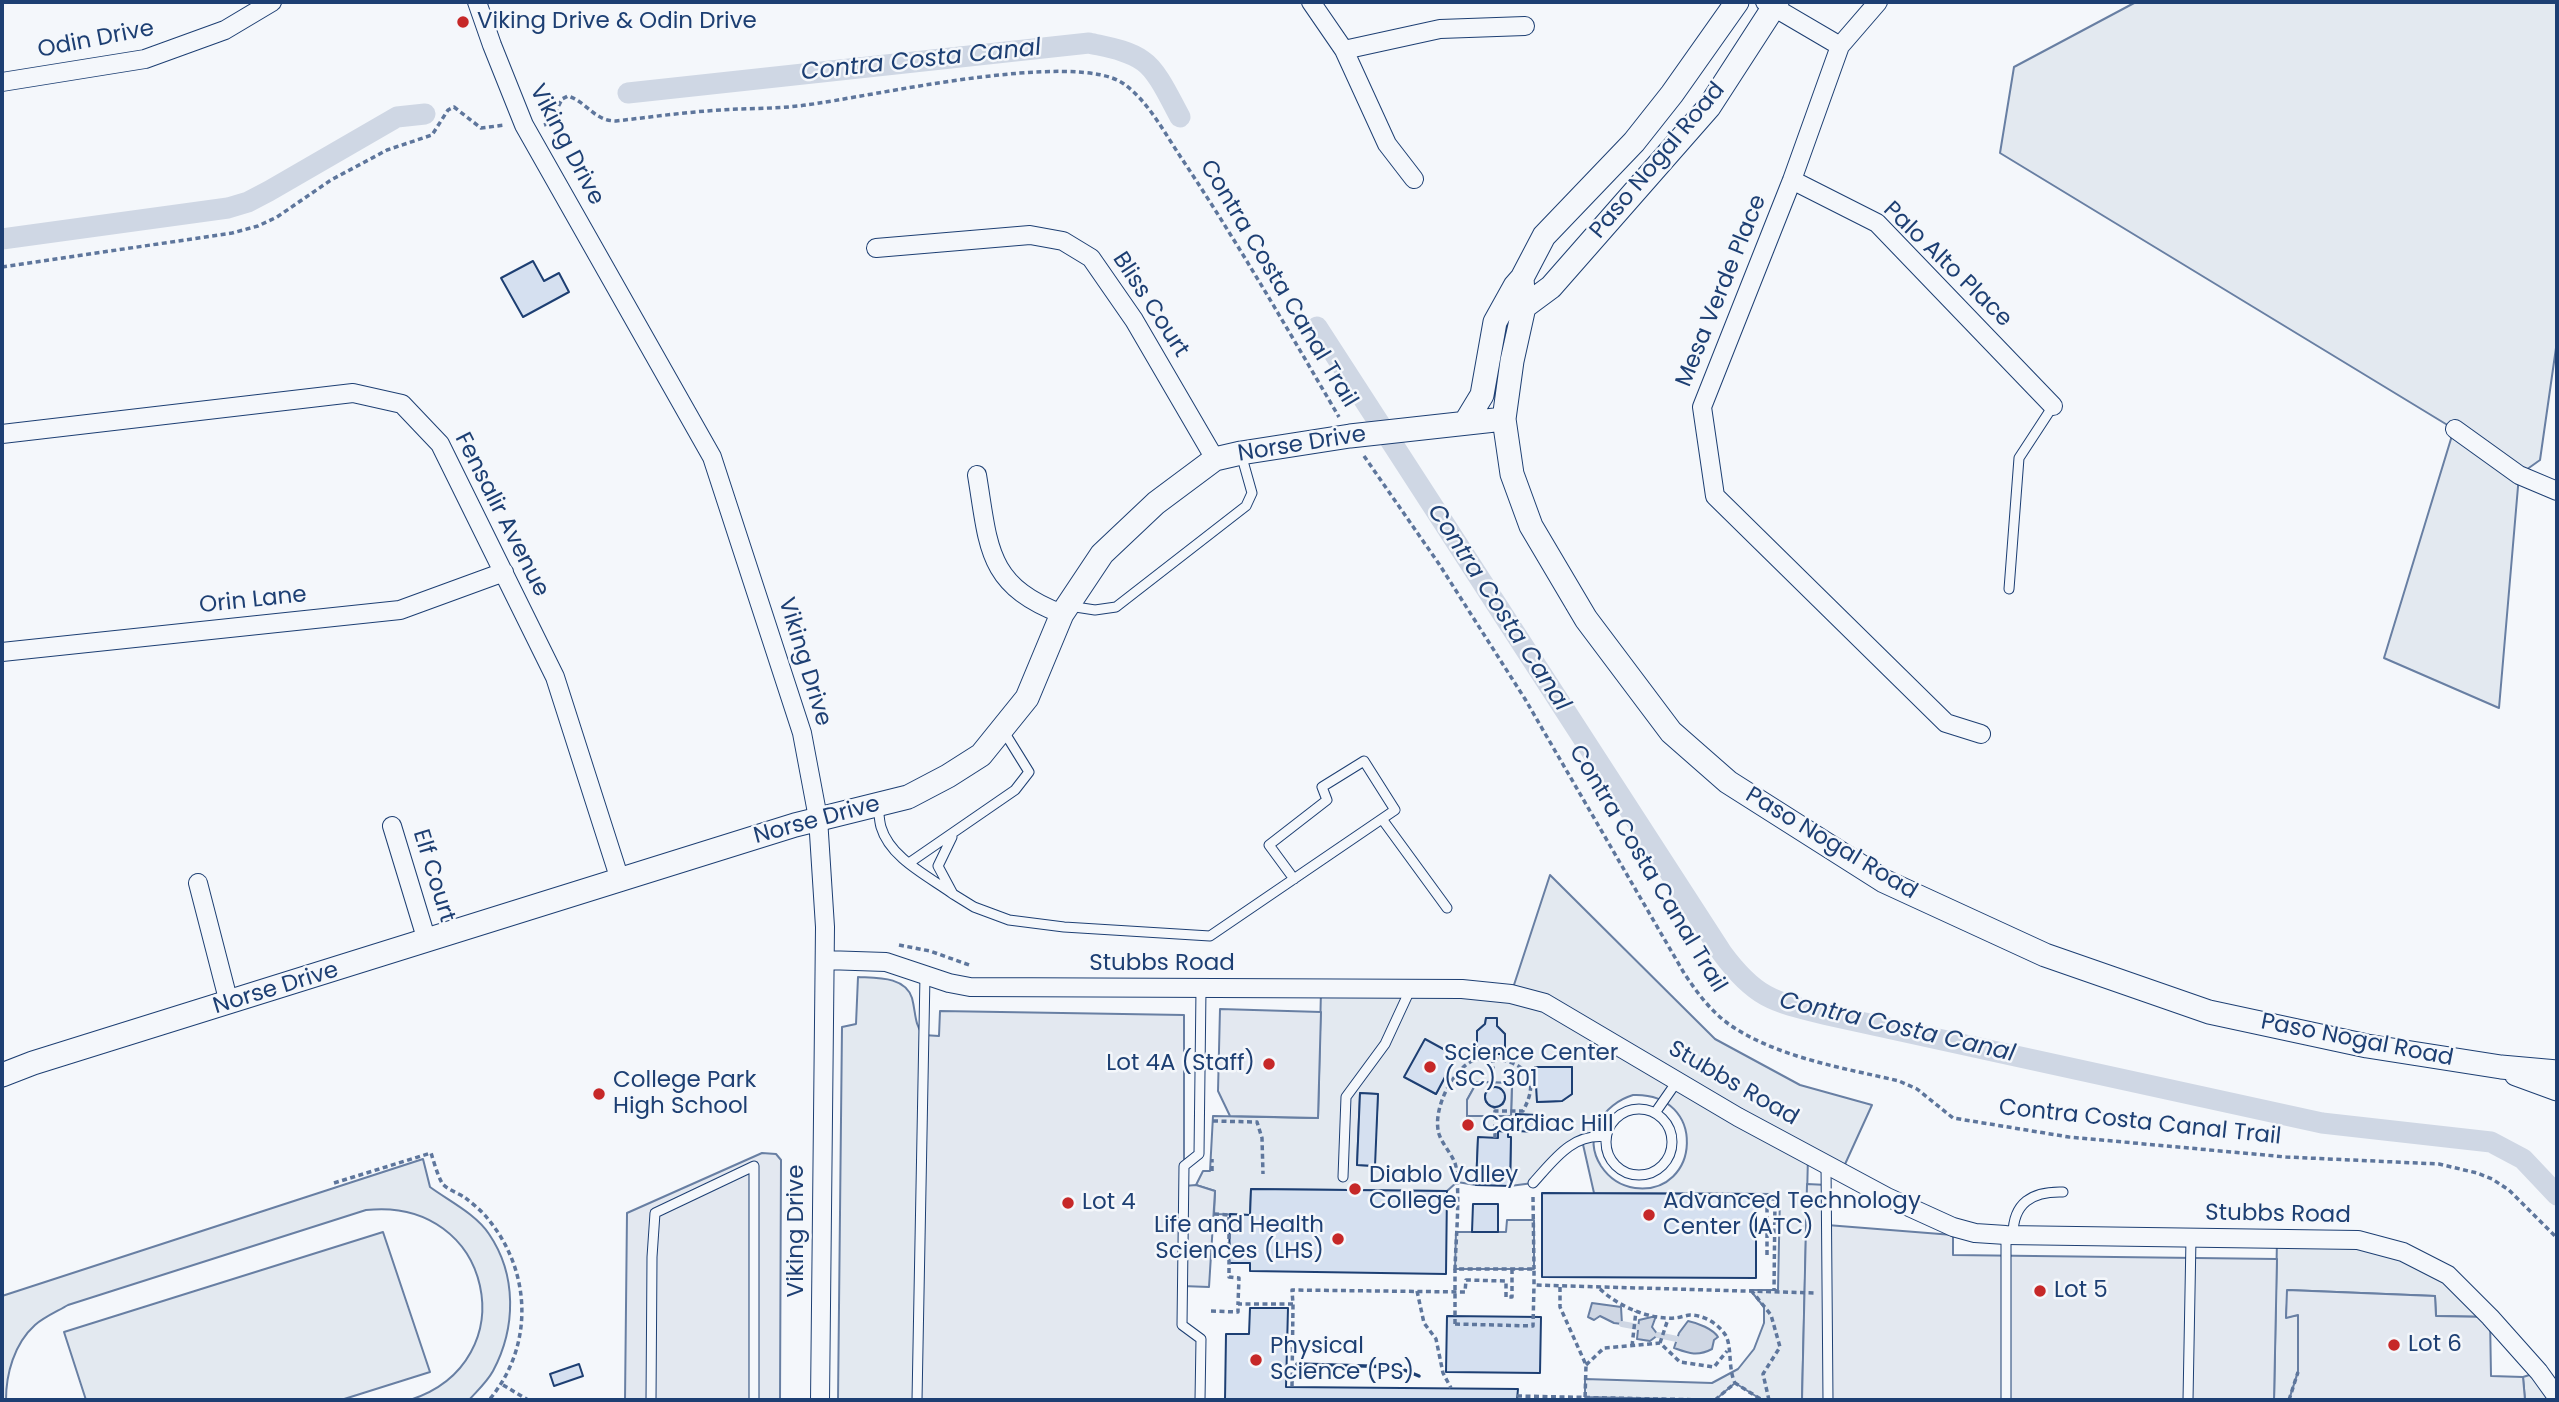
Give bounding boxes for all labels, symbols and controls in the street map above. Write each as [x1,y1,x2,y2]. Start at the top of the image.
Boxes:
place label: Viking Drive & Odin Drive [477,8,757,36]
marker: Viking Drive & Odin Drive [455,14,471,30]
street label: Odin Drive [36,15,156,65]
water label: Contra Costa Canal [800,34,1042,88]
street label: Paso Nogal Road [1585,77,1731,245]
street label: Viking Drive [523,80,609,210]
street label: Contra Costa Canal Trail [1193,155,1363,413]
street label: Mesa Verde Place [1671,191,1773,391]
street label: Palo Alto Place [1877,197,2017,333]
street label: Bliss Court [1106,247,1194,363]
street label: Norse Drive [1236,421,1368,469]
street label: Fensalir Avenue [448,428,554,602]
water label: Contra Costa Canal [1420,499,1576,717]
street label: Orin Lane [198,582,308,620]
street label: Viking Drive [771,594,837,730]
street label: Contra Costa Canal Trail [1562,740,1732,998]
street label: Paso Nogal Road [1740,782,1922,906]
street label: Norse Drive [751,791,883,851]
street label: Elf Court [406,826,460,926]
street label: Stubbs Road [1089,950,1235,978]
street label: Norse Drive [210,957,342,1021]
water label: Contra Costa Canal [1776,987,2018,1069]
street label: Paso Nogal Road [2259,1009,2455,1073]
street label: Stubbs Road [1663,1036,1803,1132]
place label: Science Center (SC) 301 [1444,1040,1618,1094]
place label: Lot 4A (Staff) [1106,1050,1255,1078]
marker: Lot 4A (Staff) [1261,1056,1277,1072]
marker: Science Center (SC) 301 [1422,1059,1438,1075]
place label: College Park High School [613,1067,756,1121]
marker: College Park High School [591,1086,607,1102]
street label: Contra Costa Canal Trail [1998,1094,2282,1152]
place label: Cardiac Hill [1482,1111,1614,1139]
marker: Cardiac Hill [1460,1117,1476,1133]
place label: Diablo Valley College [1369,1162,1518,1216]
street label: Viking Drive [783,1165,811,1297]
marker: Diablo Valley College [1347,1181,1363,1197]
place label: Advanced Technology Center (ATC) [1663,1188,1921,1242]
place label: Lot 4 [1082,1189,1136,1217]
marker: Lot 4 [1060,1195,1076,1211]
street label: Stubbs Road [2205,1200,2351,1230]
marker: Advanced Technology Center (ATC) [1641,1207,1657,1223]
place label: Life and Health Sciences (LHS) [1154,1212,1324,1266]
marker: Life and Health Sciences (LHS) [1330,1231,1346,1247]
place label: Lot 5 [2054,1277,2108,1305]
marker: Lot 5 [2032,1283,2048,1299]
place label: Lot 6 [2408,1331,2462,1359]
place label: Physical Science (PS) [1270,1333,1414,1387]
marker: Lot 6 [2386,1337,2402,1353]
marker: Physical Science (PS) [1248,1352,1264,1368]

